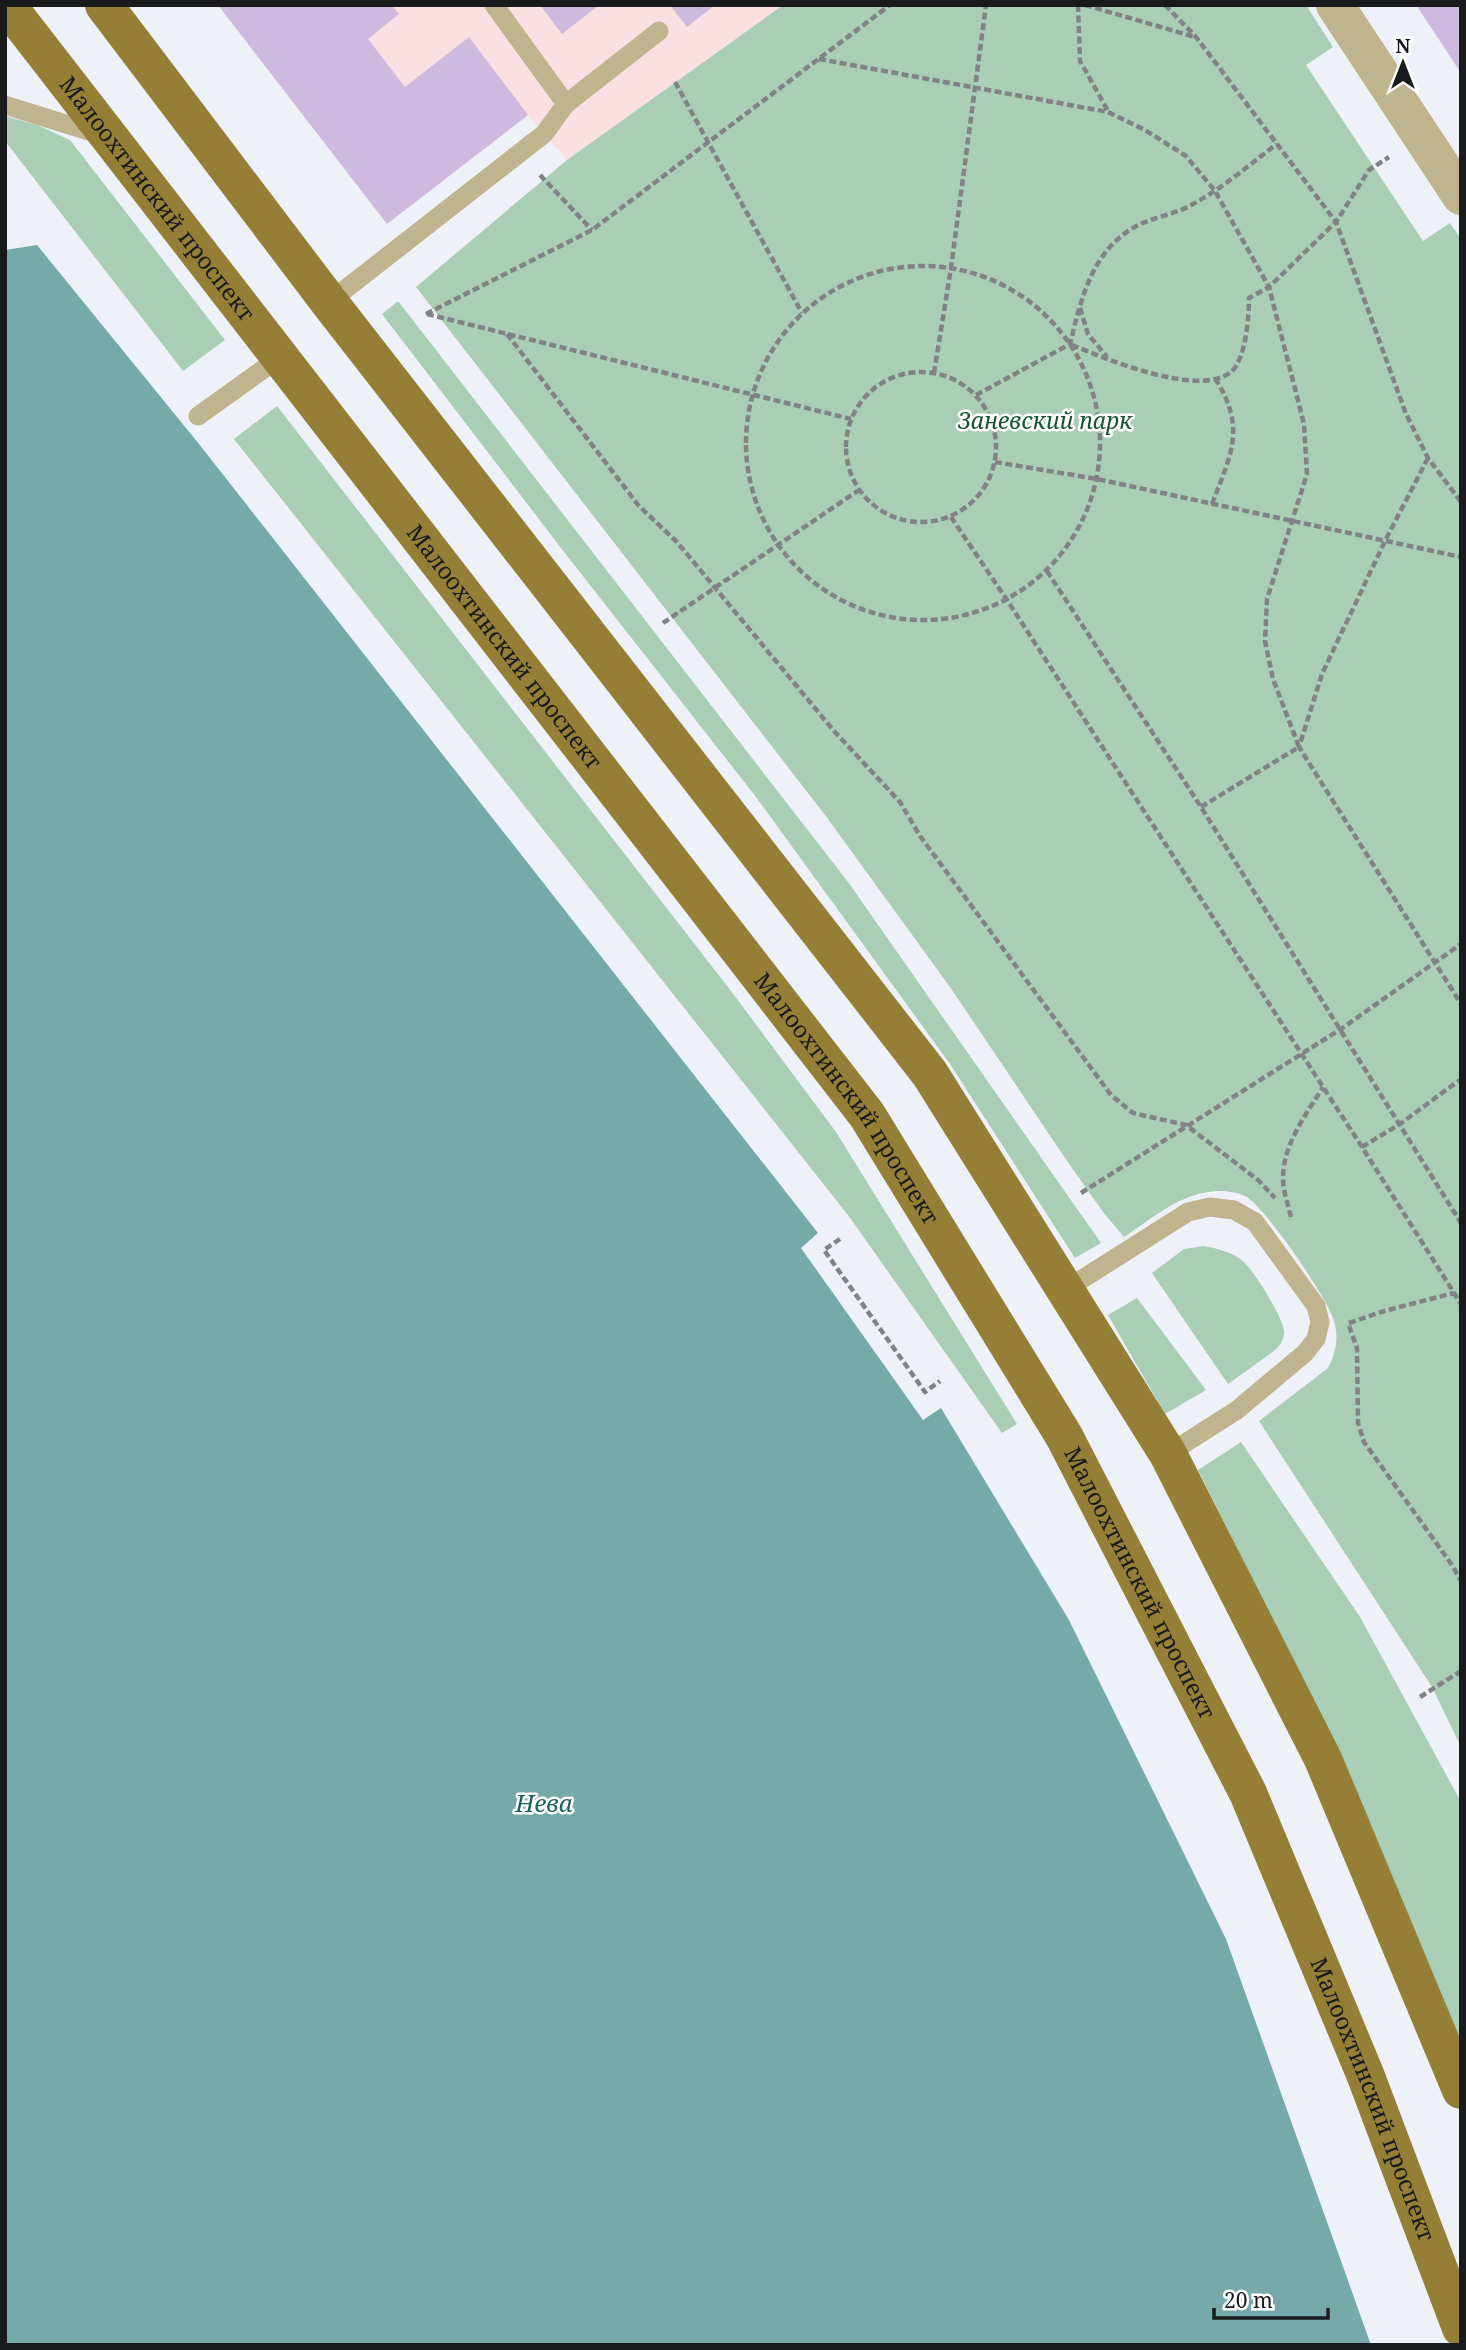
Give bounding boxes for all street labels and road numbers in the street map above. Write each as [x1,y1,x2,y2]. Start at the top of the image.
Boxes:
street label: Малоохтинский проспект [53,69,263,327]
street label: Малоохтинский проспект [400,517,610,775]
street label: Малоохтинский проспект [747,965,947,1230]
street label: Малоохтинский проспект [1057,1441,1224,1724]
street label: Малоохтинский проспект [1303,1952,1444,2245]

